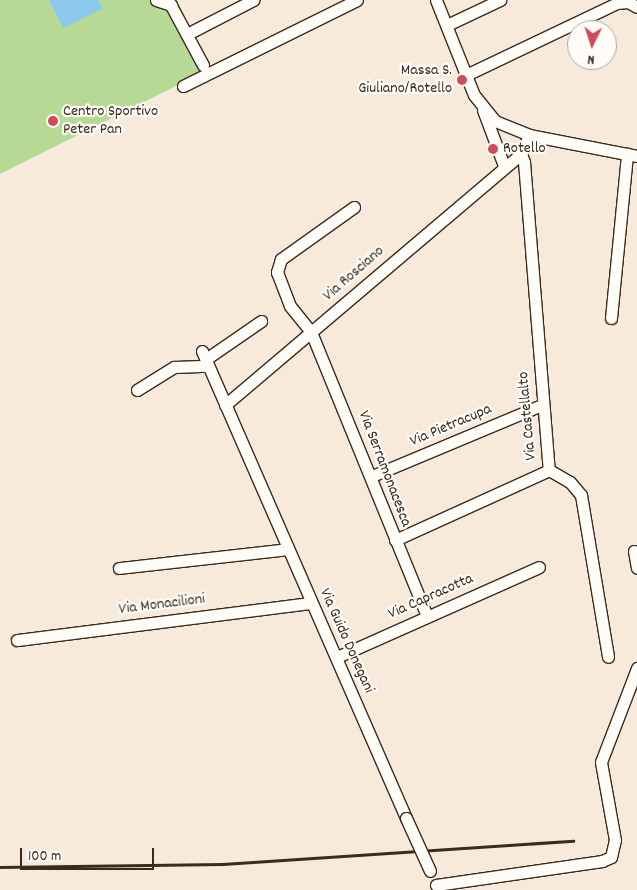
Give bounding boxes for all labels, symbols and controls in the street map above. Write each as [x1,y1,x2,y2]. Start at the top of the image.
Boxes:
north arrow [567,20,617,70]
text: N [587,49,595,69]
place label: Massa S. Giuliano/Rotello [358,61,452,99]
marker: Massa S. Giuliano/Rotello [456,74,468,86]
place label: Centro Sportivo Peter Pan [63,102,158,140]
marker: Centro Sportivo Peter Pan [47,115,59,127]
place label: Rotello [503,139,546,159]
marker: Rotello [487,143,499,155]
street label: Via Rosciano [319,242,389,306]
street label: Via Castellalto [515,371,541,461]
street label: Via Pietracupa [407,400,495,452]
street label: Via Serramonacesca [353,408,415,530]
street label: Via Capracotta [386,570,476,624]
street label: Via Guido Donegani [314,586,378,696]
street label: Via Monacilioni [118,590,206,620]
scale bar [22,838,156,870]
text: 100 m [28,846,61,868]

